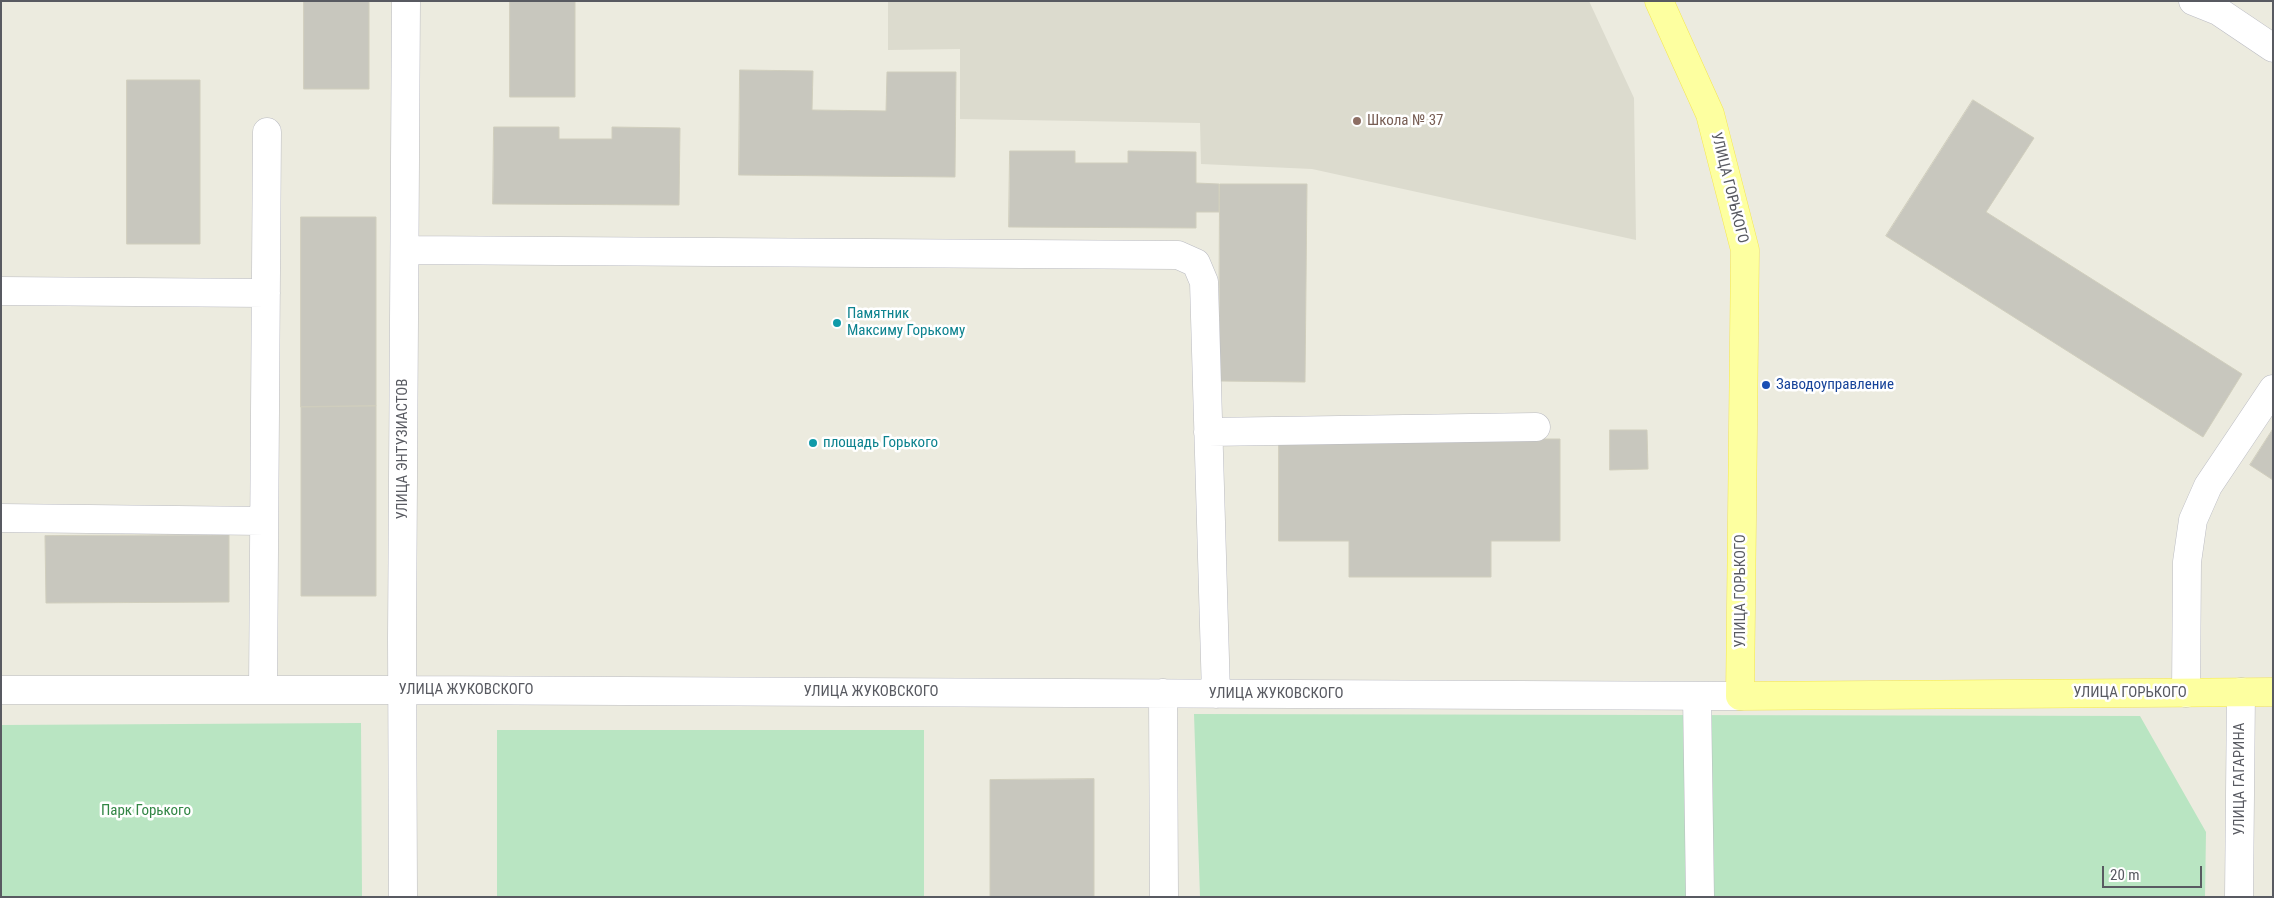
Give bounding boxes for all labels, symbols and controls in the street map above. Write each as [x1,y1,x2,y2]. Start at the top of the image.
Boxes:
place label: Школа № 37 [1367,112,1444,130]
marker: Школа № 37 [1351,115,1363,127]
street label: УЛИЦА ГОРЬКОГО [1707,131,1751,245]
place label: Памятник Максиму Горькому [847,305,965,340]
marker: Памятник Максиму Горькому [831,317,843,329]
place label: Заводоуправление [1776,376,1894,394]
street label: УЛИЦА ЭНТУЗИАСТОВ [394,379,412,519]
marker: Заводоуправление [1760,379,1772,391]
place label: площадь Горького [823,434,938,452]
marker: площадь Горького [807,437,819,449]
street label: УЛИЦА ГОРЬКОГО [1732,534,1750,648]
street label: УЛИЦА ЖУКОВСКОГО [398,681,534,699]
street label: УЛИЦА ЖУКОВСКОГО [803,683,939,701]
street label: УЛИЦА ГОРЬКОГО [2073,684,2187,702]
street label: УЛИЦА ЖУКОВСКОГО [1208,685,1344,703]
street label: УЛИЦА ГАГАРИНА [2231,723,2249,835]
park label: Парк Горького [101,802,191,820]
scale bar [2104,856,2204,888]
text: 20 m [2110,866,2140,884]

